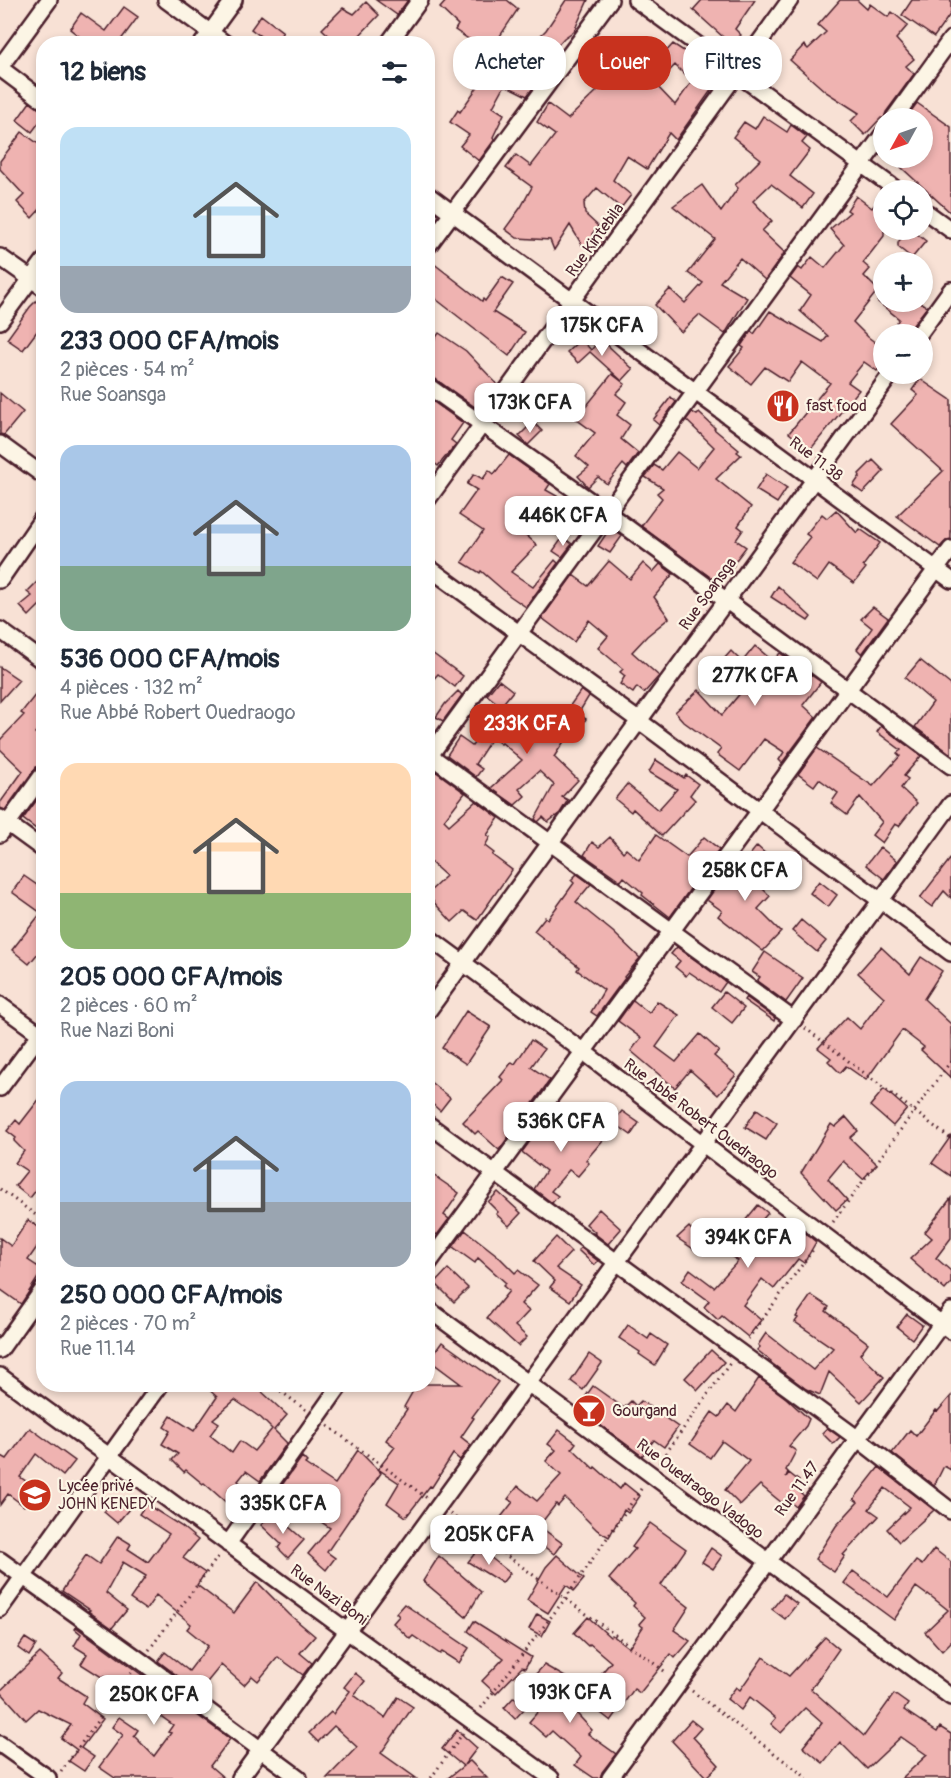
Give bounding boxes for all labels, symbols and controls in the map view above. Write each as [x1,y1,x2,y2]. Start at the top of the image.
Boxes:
chip: Acheter [453,36,566,90]
chip: Louer [578,36,671,90]
chip: Filtres [683,36,782,90]
text: 12 biens [60,56,146,88]
icon: filters [378,56,411,89]
north arrow [873,108,933,168]
map controls [873,108,933,384]
icon: home [182,166,290,274]
button: locate [873,180,933,240]
street label: Rue Kintebila [562,199,628,281]
button: + [873,252,933,312]
pin: 175K CFA [540,306,664,357]
text: 175K CFA [561,313,644,338]
button: − [873,324,933,384]
text: 233 000 CFA/mois [60,325,279,357]
text: 2 pièces · 54 m² [60,357,195,382]
text: Rue Soansga [60,382,166,407]
pin: 173K CFA [468,383,592,434]
restaurant icon: fast food [765,388,801,424]
text: 173K CFA [488,390,572,415]
place label: fast food [806,396,867,416]
street label: Rue 11.38 [785,432,847,486]
icon: home [182,484,290,592]
pin: 446K CFA [501,496,625,547]
text: 446K CFA [519,503,607,528]
street label: Rue Soansga [675,554,741,634]
text: 536 000 CFA/mois [60,643,280,675]
pin: 277K CFA [693,656,817,707]
text: 277K CFA [712,663,798,688]
text: 4 pièces · 132 m² [60,675,203,700]
text: Rue Abbé Robert Ouedraogo [60,700,295,725]
pin: 233K CFA [465,704,589,755]
text: 233K CFA [484,711,570,736]
icon: home [182,802,290,910]
pin: 258K CFA [683,851,807,902]
text: 258K CFA [702,858,788,883]
text: 205 000 CFA/mois [60,961,282,993]
text: 2 pièces · 60 m² [60,993,198,1018]
text: Rue Nazi Boni [60,1018,174,1043]
street label: Rue Abbé Robert Ouedraogo [620,1054,783,1184]
pin: 536K CFA [499,1102,623,1153]
text: 536K CFA [517,1109,605,1134]
icon: home [182,1120,290,1228]
pin: 394K CFA [686,1218,810,1269]
text: 394K CFA [705,1225,791,1250]
text: 250 000 CFA/mois [60,1279,282,1311]
text: 2 pièces · 70 m² [60,1311,196,1336]
text: Rue 11.14 [60,1336,135,1361]
bar icon: Gourgand [571,1393,607,1429]
place label: Gourgand [612,1401,677,1421]
street label: Rue Ouedraogo Vadogo [632,1435,768,1544]
street label: Rue 11.47 [771,1457,824,1520]
place label: Lycée privé JOHN KENEDY [58,1476,157,1514]
school or university icon: Lycée privé JOHN KENEDY [17,1477,53,1513]
pin: 335K CFA [221,1484,345,1535]
text: 335K CFA [240,1491,326,1516]
pin: 205K CFA [427,1515,551,1566]
text: 205K CFA [444,1522,534,1547]
street label: Rue Nazi Boni [286,1560,372,1630]
pin: 193K CFA [508,1673,632,1724]
pin: 250K CFA [92,1675,216,1726]
text: 193K CFA [528,1680,612,1705]
text: 250K CFA [109,1682,199,1707]

